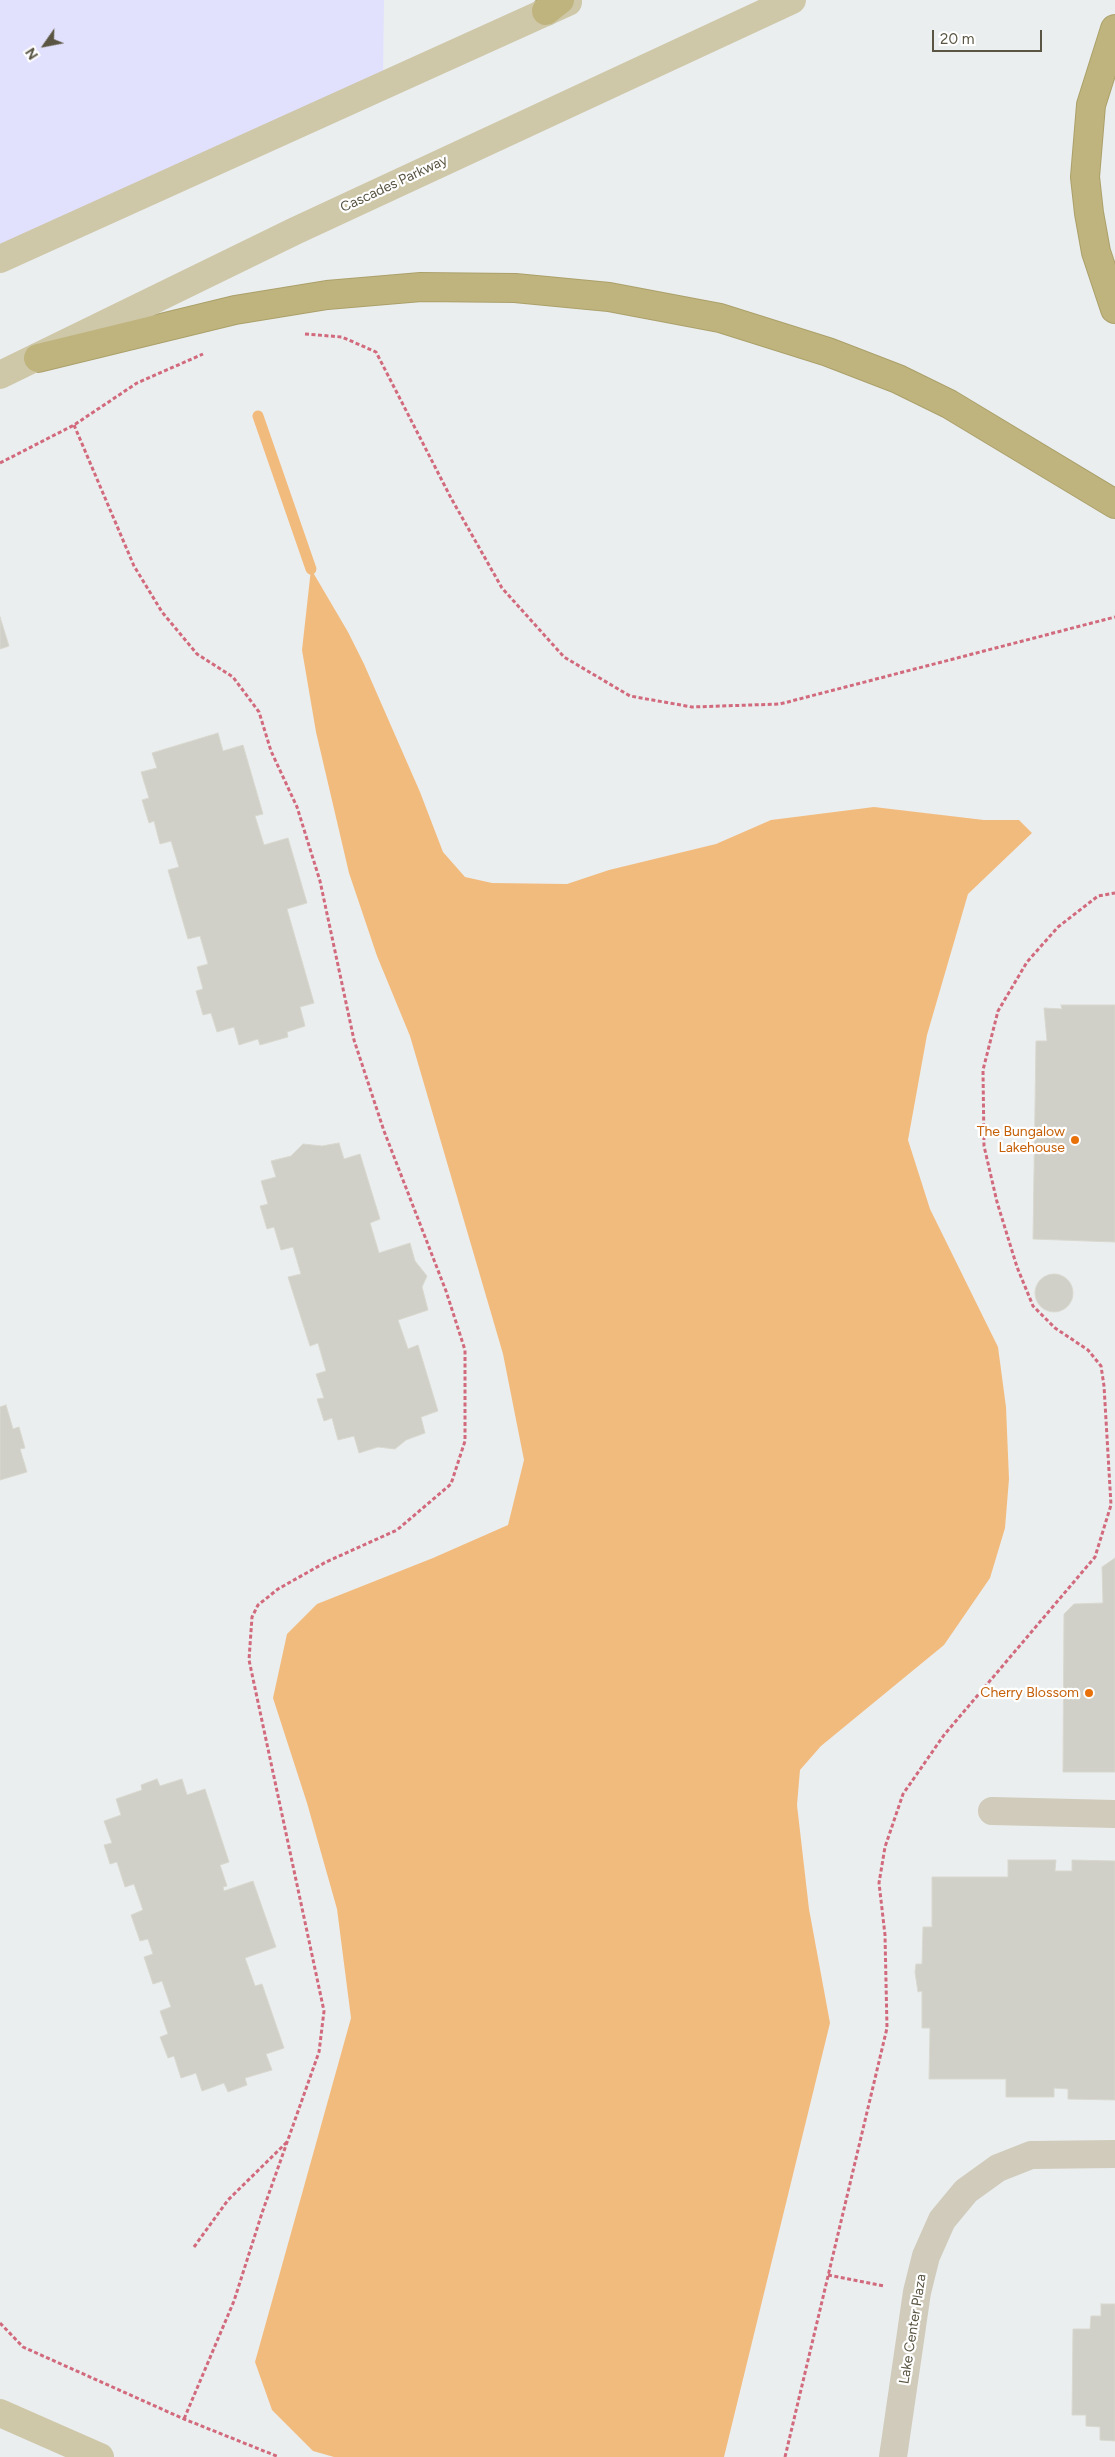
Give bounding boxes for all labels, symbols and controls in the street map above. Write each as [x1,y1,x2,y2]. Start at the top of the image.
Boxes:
north arrow [20,20,70,70]
scale bar [935,20,1045,52]
text: 20 m [940,30,974,48]
text: N [22,44,42,63]
street label: Cascades Parkway [338,152,450,216]
place label: The Bungalow Lakehouse [977,1124,1065,1156]
marker: The Bungalow Lakehouse [1069,1134,1081,1146]
place label: Cherry Blossom [980,1685,1079,1701]
marker: Cherry Blossom [1083,1687,1095,1699]
street label: Lake Center Plaza [896,2273,930,2385]

